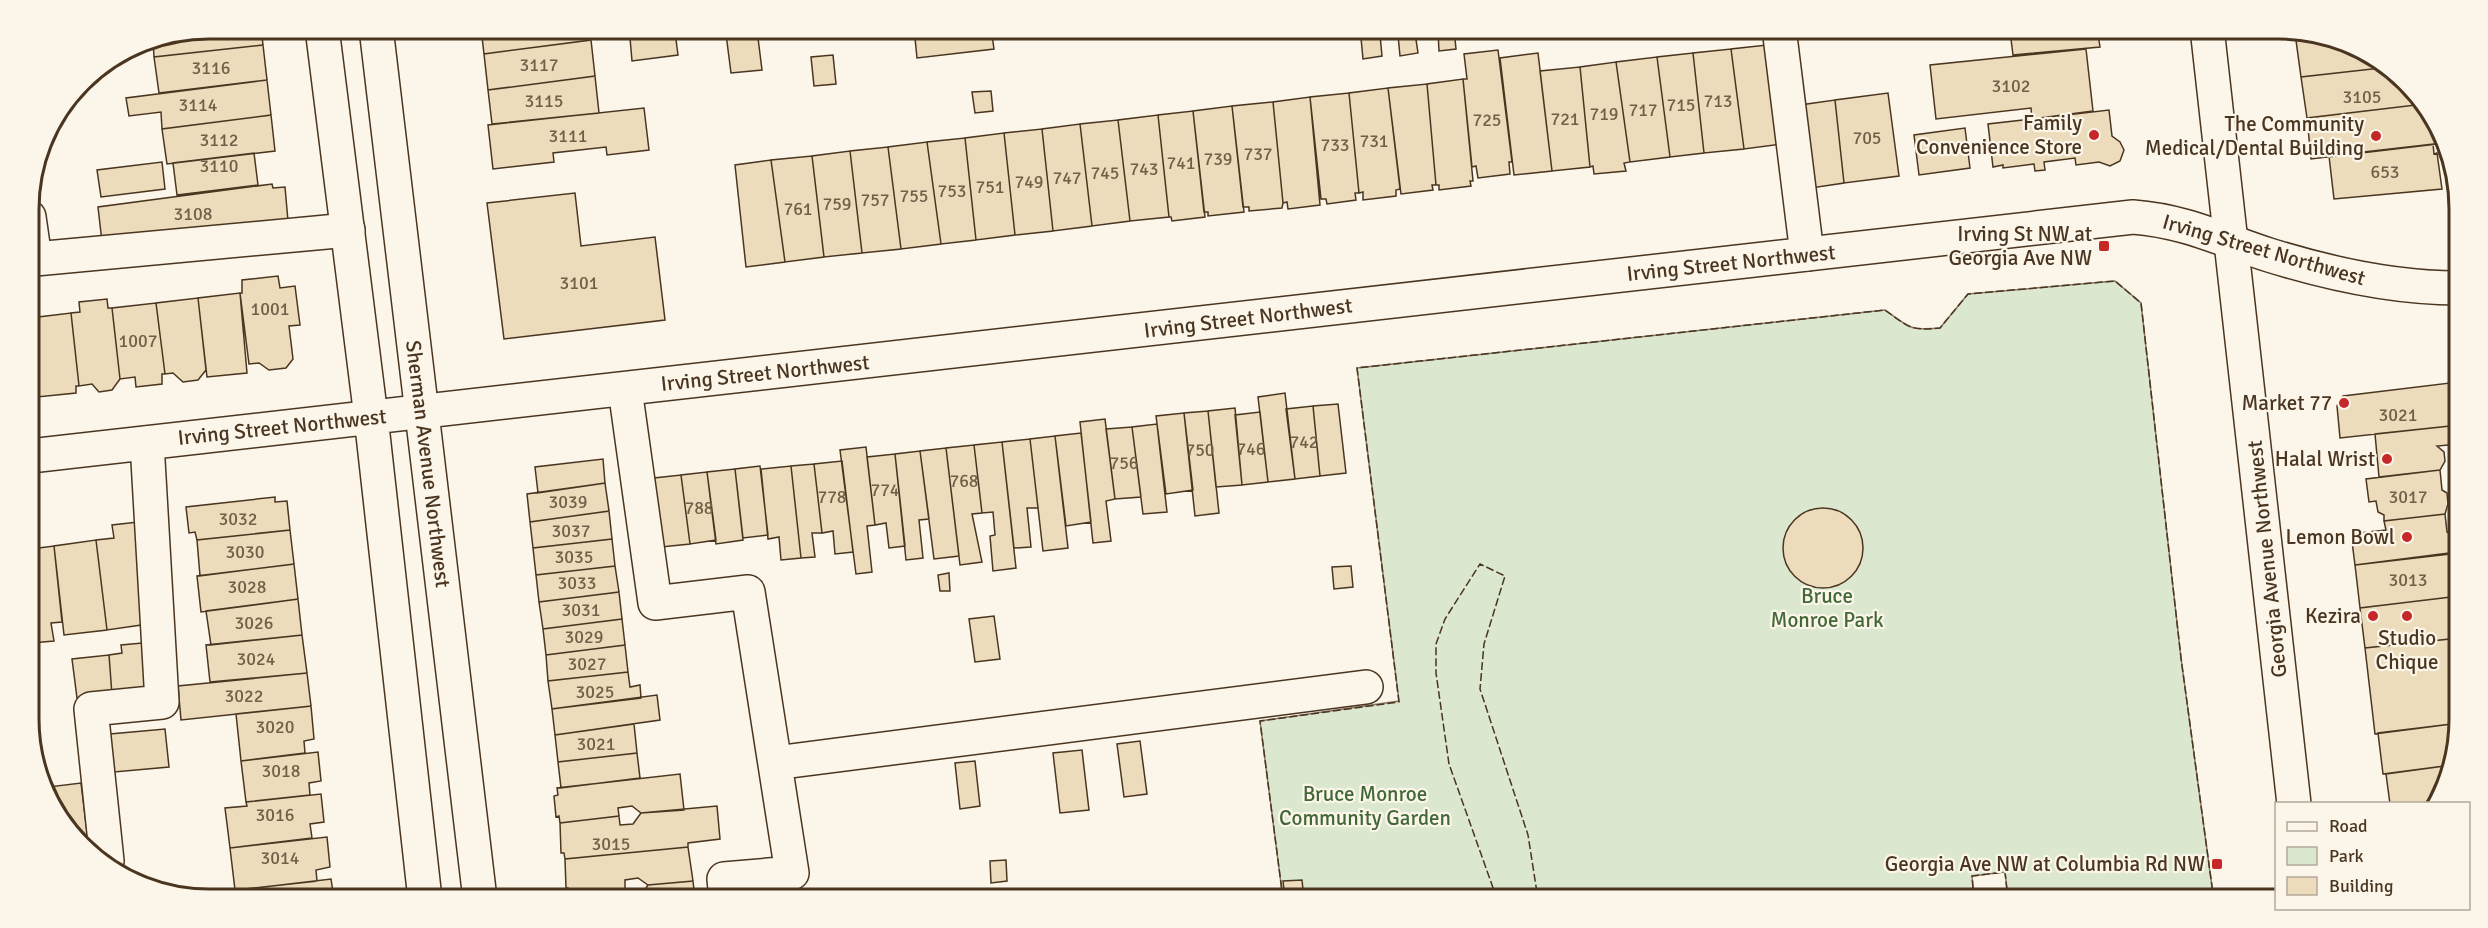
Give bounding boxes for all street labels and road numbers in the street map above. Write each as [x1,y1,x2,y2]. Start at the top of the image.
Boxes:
street label: Irving Street Northwest [2160,209,2368,291]
street label: Irving Street Northwest [1625,239,1837,287]
street label: Irving Street Northwest [1142,292,1354,344]
street label: Sherman Avenue Northwest [400,339,456,589]
street label: Irving Street Northwest [659,349,871,397]
street label: Irving Street Northwest [176,403,388,451]
street label: Georgia Avenue Northwest [2242,439,2292,679]

